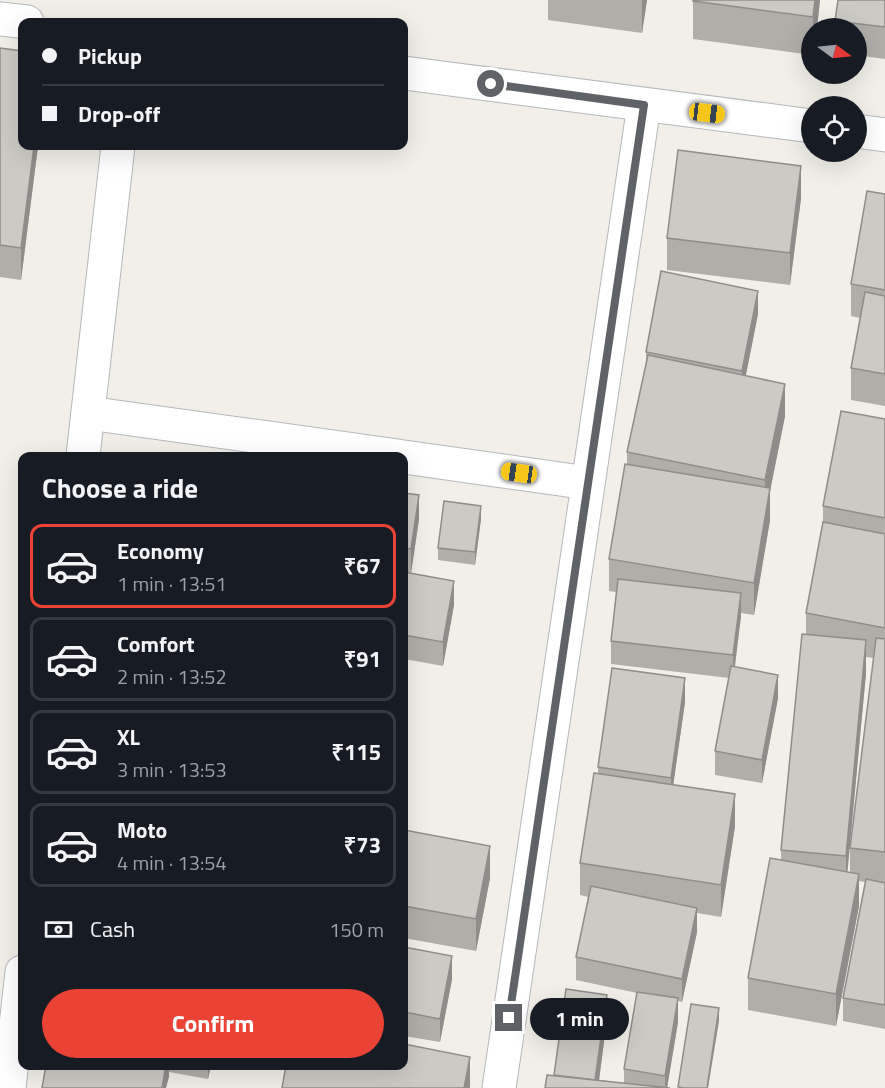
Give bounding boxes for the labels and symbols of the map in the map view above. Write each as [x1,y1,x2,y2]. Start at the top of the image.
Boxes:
north arrow [801,18,867,84]
route start [477,70,504,97]
car [688,102,726,124]
car [500,462,538,484]
callout: 1 min [530,997,629,1039]
route end [495,1004,522,1031]

